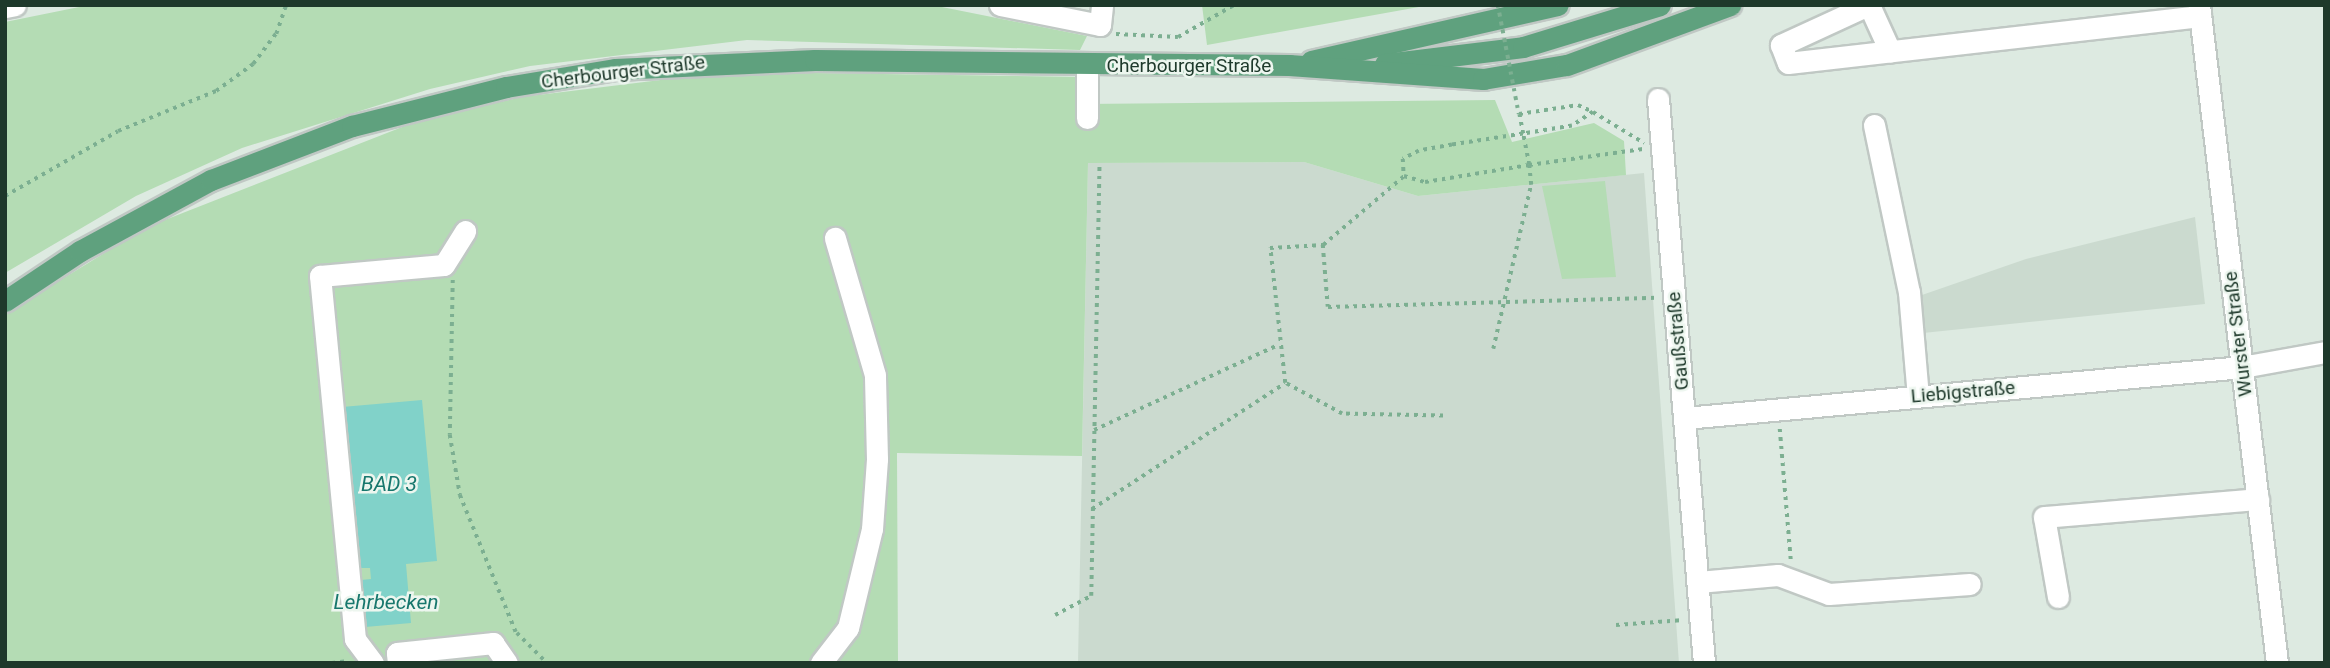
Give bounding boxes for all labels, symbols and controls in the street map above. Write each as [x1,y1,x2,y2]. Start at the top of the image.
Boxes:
street label: Cherbourger Straße [540,51,706,93]
street label: Cherbourger Straße [1107,55,1271,77]
street label: Wurster Straße [2219,270,2257,398]
street label: Gaußstraße [1662,291,1694,391]
street label: Liebigstraße [1910,376,2016,408]
water label: BAD 3 [361,471,417,497]
water label: Lehrbecken [334,589,438,615]

